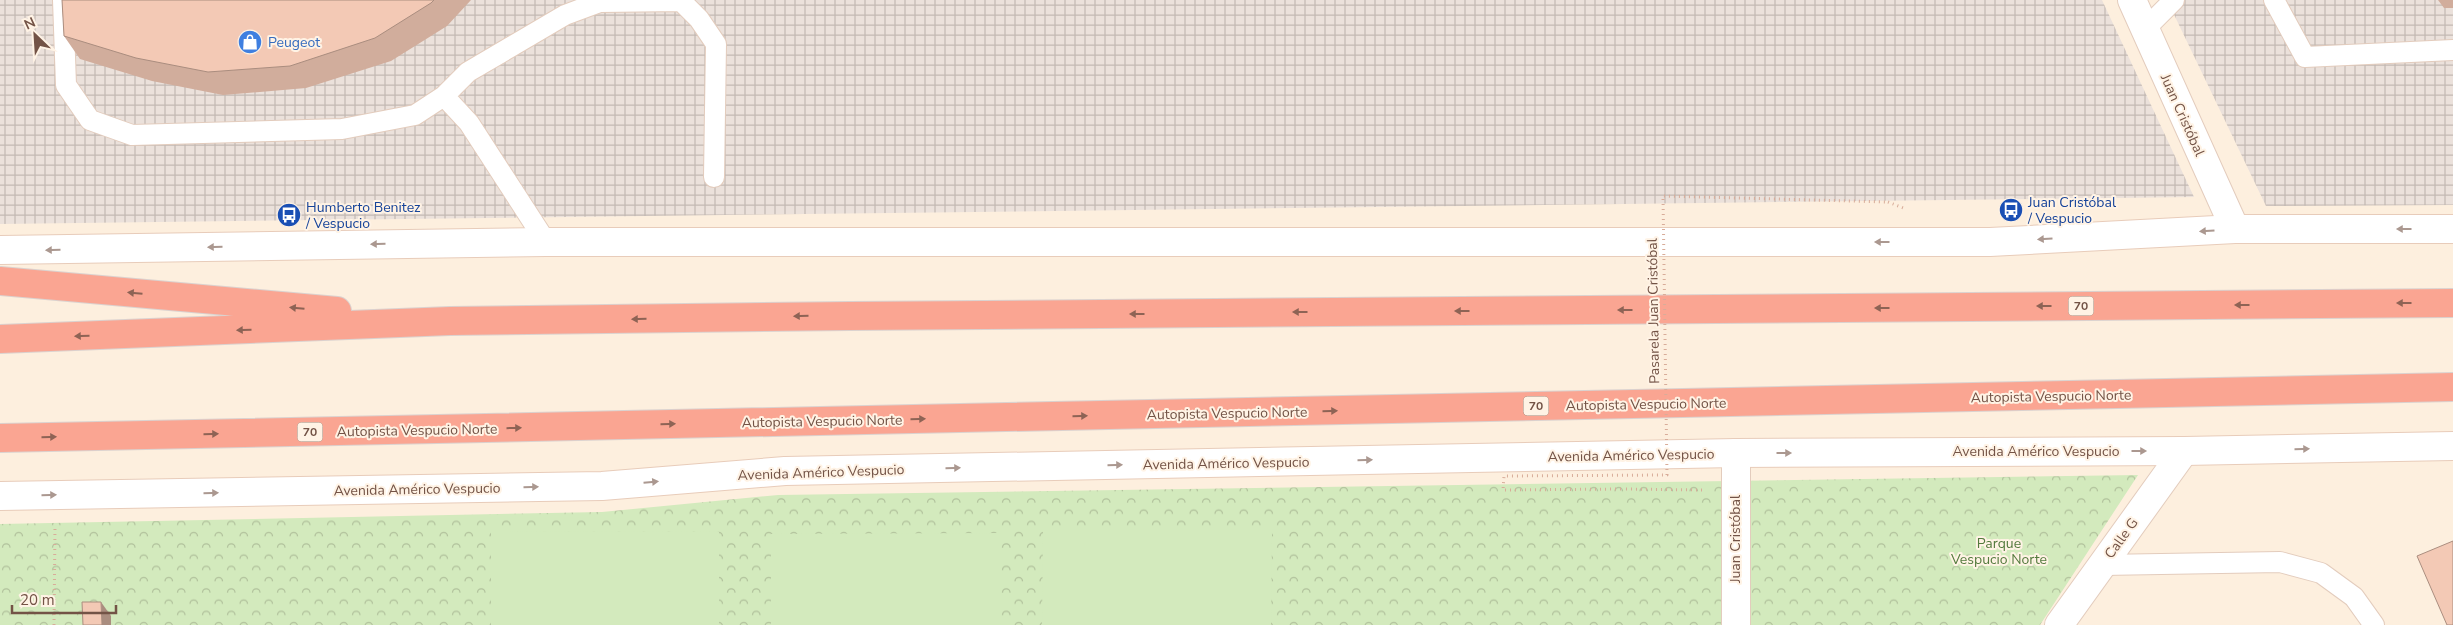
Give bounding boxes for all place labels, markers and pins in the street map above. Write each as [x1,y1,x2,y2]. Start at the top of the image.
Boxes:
shop icon: Peugeot [237,29,263,55]
place label: Peugeot [268,33,320,52]
place label: Juan Cristóbal / Vespucio [2027,193,2117,228]
bus stop icon: Juan Cristóbal / Vespucio [1998,197,2024,223]
place label: Humberto Benitez / Vespucio [305,198,421,233]
bus stop icon: Humberto Benitez / Vespucio [276,202,302,228]

